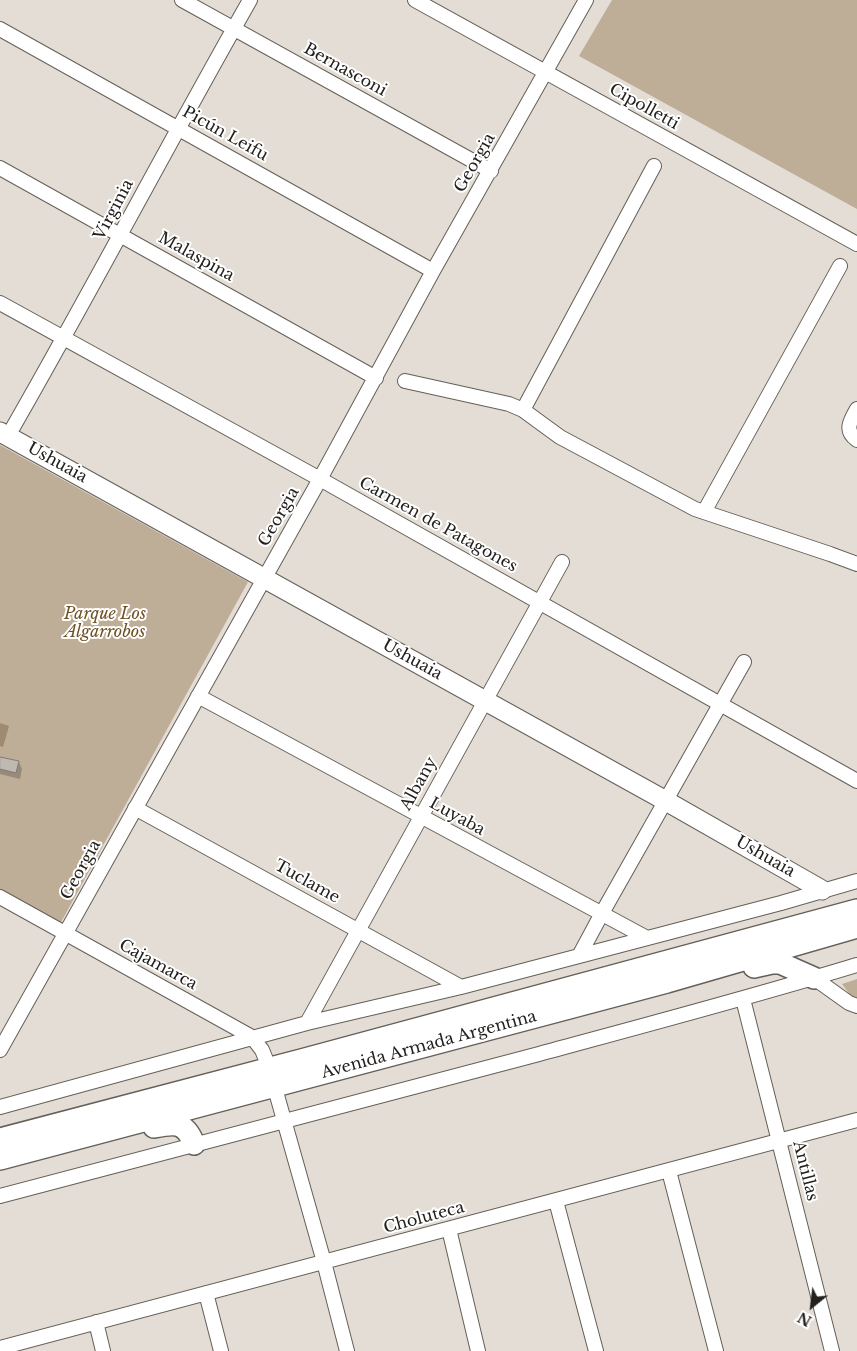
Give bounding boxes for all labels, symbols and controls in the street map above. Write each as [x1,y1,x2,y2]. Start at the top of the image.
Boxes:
street label: Bernasconi [300,39,390,101]
street label: Cipolletti [606,80,682,134]
street label: Picún Leifu [179,103,271,165]
street label: Georgia [450,130,500,196]
street label: Virginia [90,176,138,244]
street label: Malaspina [155,228,237,286]
street label: Ushuaia [24,439,90,487]
street label: Carmen de Patagones [356,473,520,577]
street label: Georgia [254,484,304,550]
park label: Parque Los Algarrobos [64,604,146,642]
street label: Ushuaia [379,636,445,684]
street label: Albany [397,754,441,814]
street label: Luyaba [426,794,488,840]
street label: Ushuaia [732,832,798,882]
street label: Georgia [57,837,105,903]
street label: Tuclame [271,856,343,908]
street label: Cajamarca [116,936,200,994]
street label: Avenida Armada Argentina [319,1007,539,1083]
street label: Antillas [788,1139,822,1203]
street label: Choluteca [381,1198,467,1238]
north arrow [787,1281,837,1331]
text: N [795,1308,815,1330]

